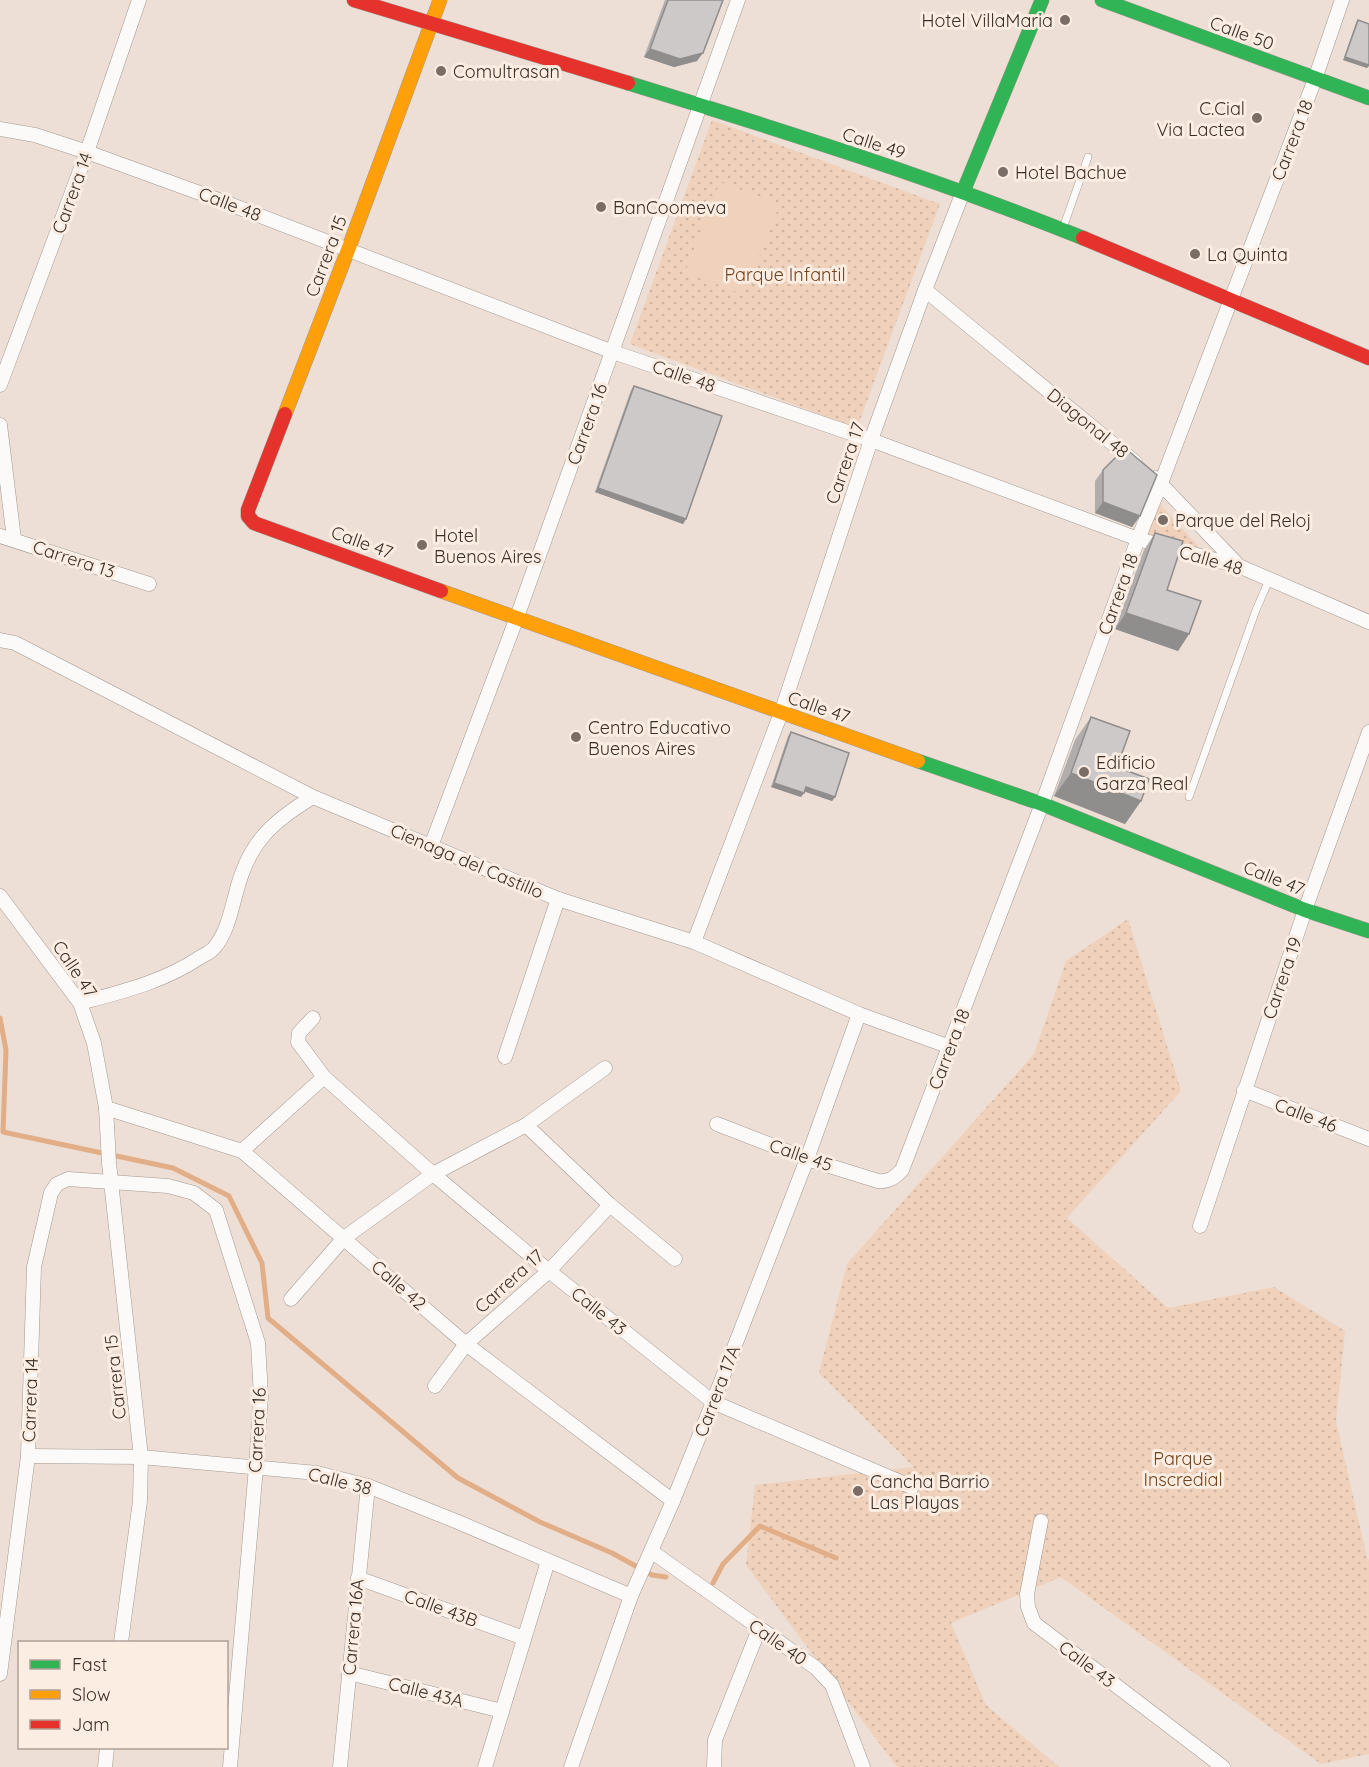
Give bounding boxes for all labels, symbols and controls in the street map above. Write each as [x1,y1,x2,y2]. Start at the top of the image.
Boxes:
place label: Hotel VillaMaria [921,9,1053,32]
street label: Calle 50 [1207,11,1277,55]
marker: Hotel VillaMaria [1058,13,1072,27]
place label: Comultrasan [453,60,560,83]
marker: Comultrasan [434,64,448,78]
street label: Carrera 18 [1266,96,1318,184]
place label: C.Cial Via Lactea [1156,97,1245,141]
marker: C.Cial Via Lactea [1250,111,1264,125]
street label: Calle 49 [840,122,908,164]
street label: Carrera 14 [47,149,97,237]
place label: Hotel Bachue [1015,161,1127,184]
marker: Hotel Bachue [996,165,1010,179]
street label: Calle 48 [196,182,264,226]
place label: BanCoomeva [613,196,726,219]
marker: BanCoomeva [594,200,608,214]
street label: Carrera 15 [300,212,352,300]
place label: La Quinta [1207,243,1288,266]
marker: La Quinta [1188,247,1202,261]
park label: Parque Infantil [724,263,846,286]
street label: Calle 48 [649,355,719,397]
street label: Carrera 16 [562,380,612,468]
street label: Diagonal 48 [1042,383,1134,463]
street label: Carrera 17 [820,419,870,507]
place label: Parque del Reloj [1175,509,1311,532]
marker: Parque del Reloj [1156,513,1170,527]
street label: Calle 47 [328,520,396,564]
place label: Hotel Buenos Aires [434,524,541,568]
street label: Carrera 13 [30,535,118,583]
marker: Hotel Buenos Aires [415,538,429,552]
street label: Calle 48 [1177,540,1245,580]
street label: Carrera 18 [1093,550,1143,638]
street label: Calle 47 [785,686,853,728]
place label: Centro Educativo Buenos Aires [588,716,731,760]
marker: Centro Educativo Buenos Aires [569,730,583,744]
place label: Edificio Garza Real [1096,751,1188,795]
marker: Edificio Garza Real [1077,765,1091,779]
street label: Cienaga del Castillo [387,818,547,904]
street label: Calle 47 [1240,855,1308,901]
street label: Carrera 19 [1257,934,1307,1022]
street label: Calle 47 [48,936,102,1002]
street label: Carrera 18 [923,1005,975,1093]
street label: Calle 46 [1272,1093,1341,1137]
street label: Calle 45 [766,1133,836,1177]
street label: Carrera 17 [470,1244,548,1318]
street label: Calle 42 [367,1255,431,1315]
street label: Calle 43 [567,1282,631,1340]
street label: Carrera 15 [99,1333,131,1421]
street label: Carrera 17A [689,1342,745,1440]
street label: Carrera 14 [17,1357,43,1443]
street label: Carrera 16 [243,1387,271,1473]
park label: Parque Inscredial [1143,1447,1223,1491]
street label: Calle 38 [306,1462,374,1500]
place label: Cancha Barrio Las Playas [870,1470,990,1514]
marker: Cancha Barrio Las Playas [851,1484,865,1498]
street label: Carrera 16A [337,1577,369,1676]
street label: Calle 43B [401,1584,481,1632]
street label: Calle 40 [744,1614,812,1670]
street label: Calle 43 [1054,1635,1120,1693]
legend [18,1641,228,1749]
text: Fast [72,1653,107,1676]
street label: Calle 43A [386,1672,466,1712]
text: Slow [72,1683,110,1706]
text: Jam [72,1713,110,1736]

